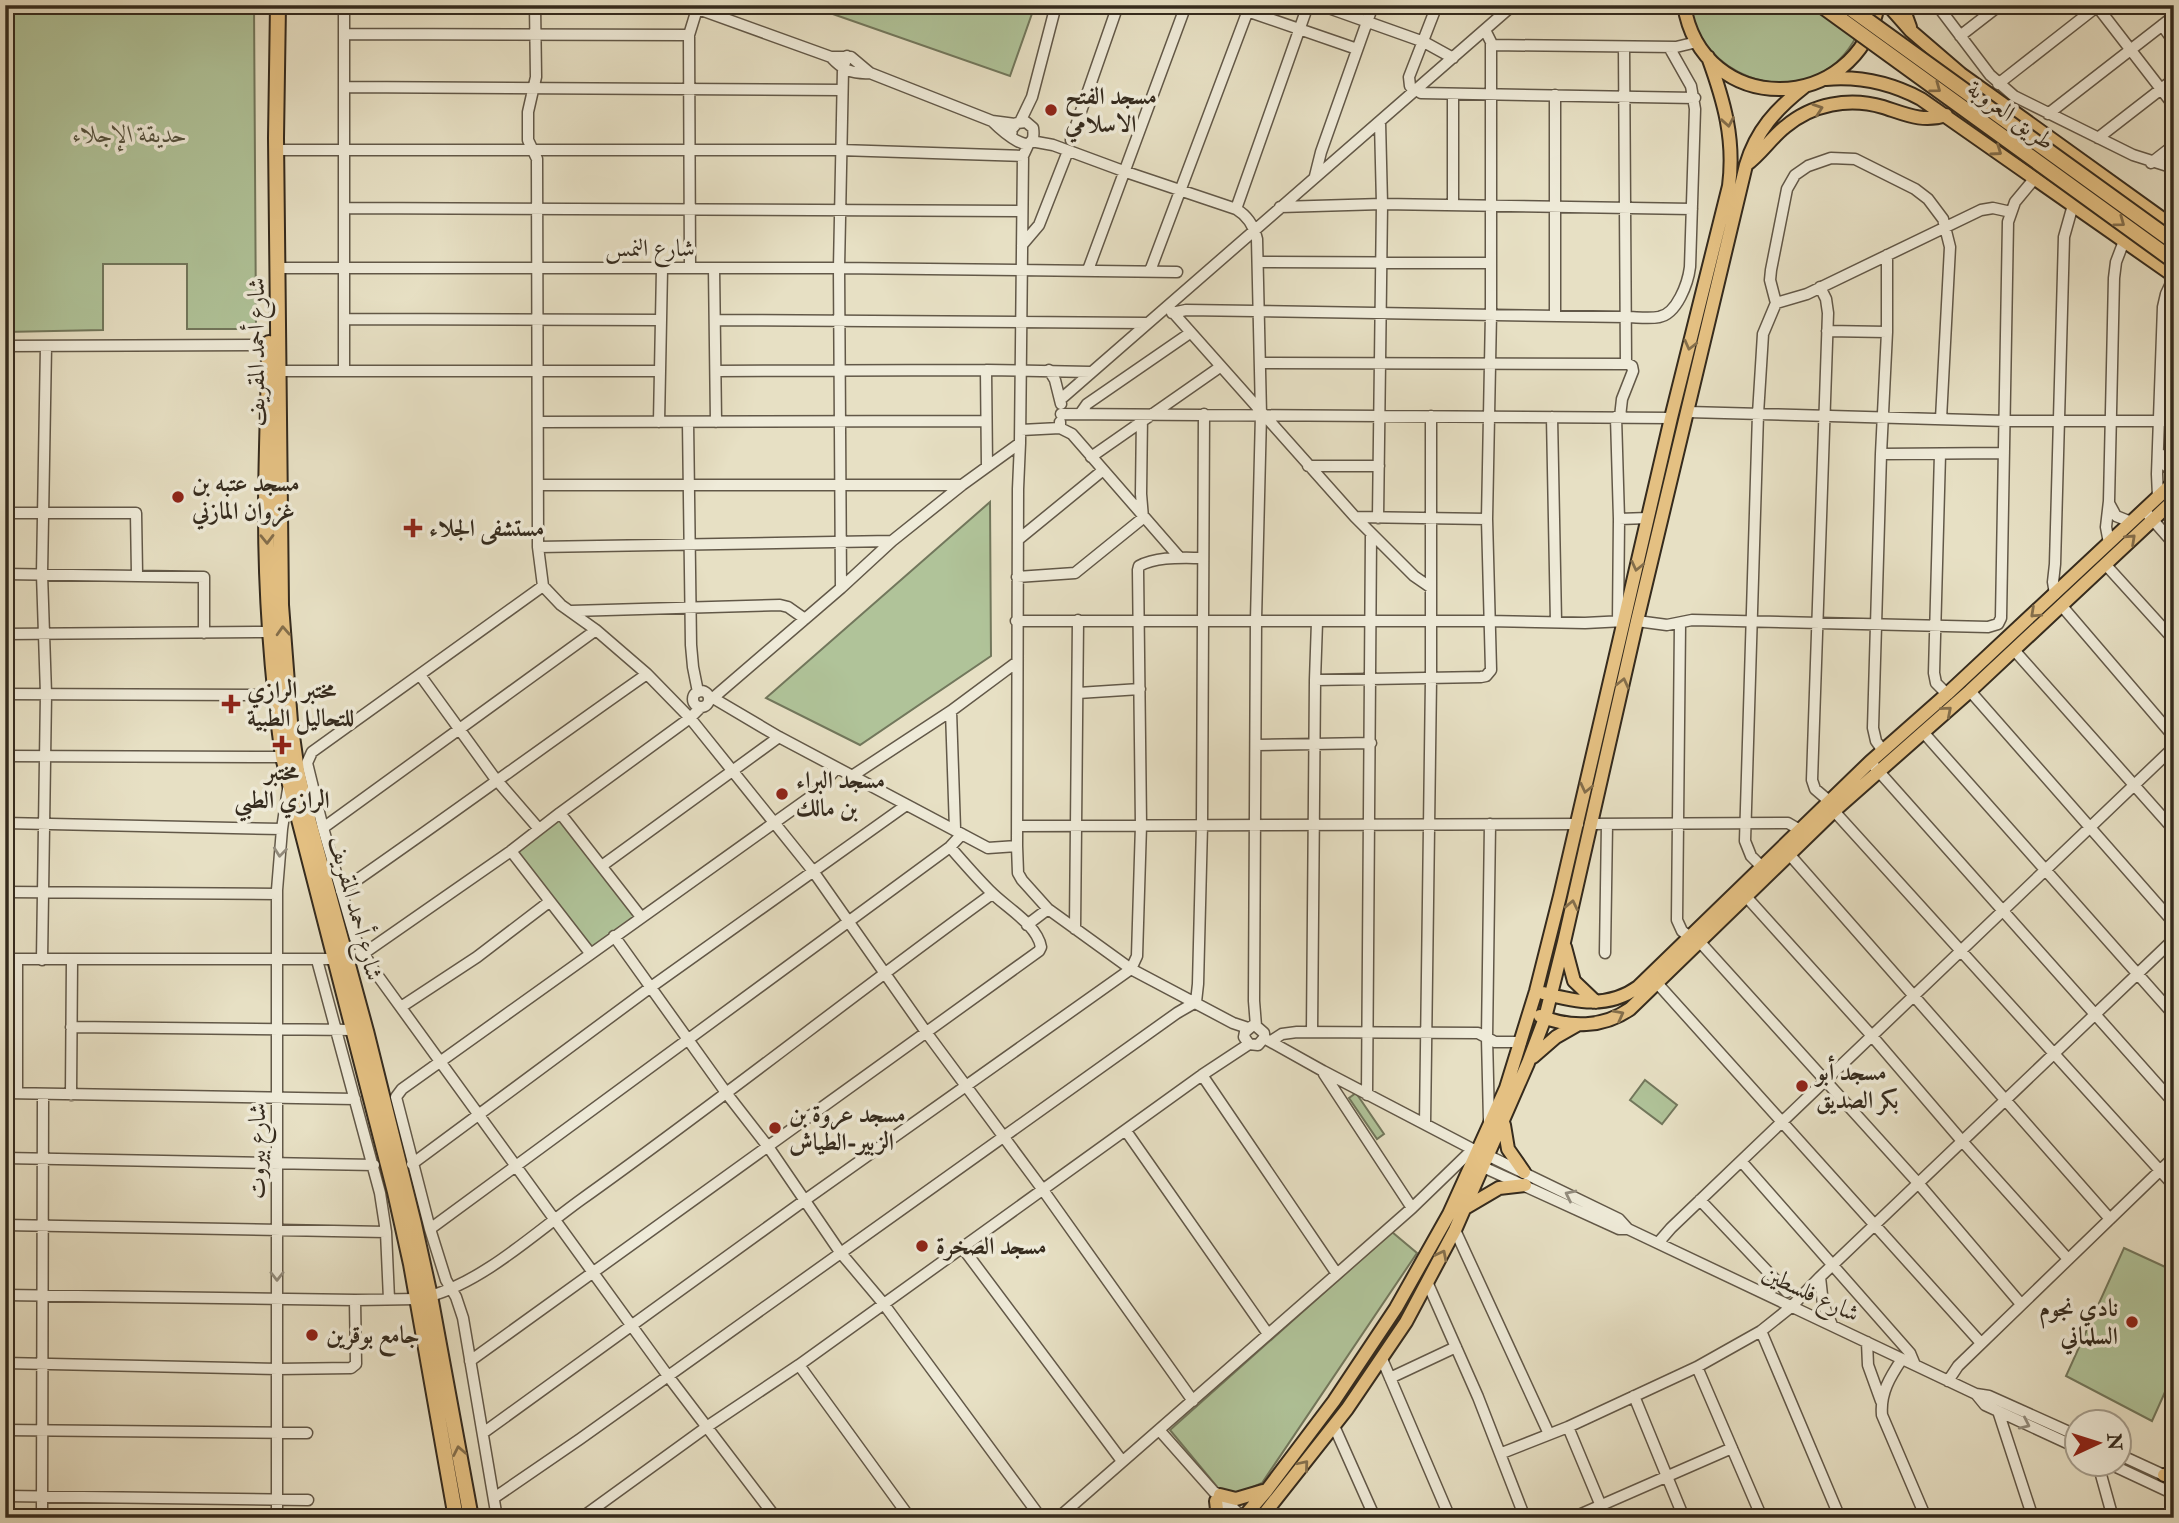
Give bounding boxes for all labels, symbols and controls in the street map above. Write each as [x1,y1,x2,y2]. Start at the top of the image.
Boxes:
street label: طريق العروبة [1961,73,2061,158]
one-way arrow [1928,80,1941,93]
place label: مسجد الفتح الاسلامي [1064,81,1157,143]
marker: مسجد الفتح الاسلامي [1043,102,1059,118]
one-way arrow [1811,103,1823,117]
one-way arrow [1720,116,1735,128]
park label: حديقة الإجلاء [73,119,187,152]
one-way arrow [1989,143,2002,155]
one-way arrow [2112,214,2125,226]
street label: شارع النمس [605,233,695,268]
street label: شارع أحمد المقريف [239,278,276,426]
one-way arrow [1684,338,1698,350]
place label: مسجد عتبه بن غزوان المازني [191,468,300,530]
marker: مسجد عتبه بن غزوان المازني [170,489,186,505]
place label: مستشفى الجلاء [429,513,544,545]
marker: مستشفى الجلاء [403,518,423,538]
one-way arrow [259,534,274,545]
one-way arrow [2123,535,2136,548]
one-way arrow [1631,560,1645,572]
one-way arrow [2030,605,2043,617]
one-way arrow [275,625,290,636]
place label: مختبر الرازي للتحاليل الطبية [247,675,354,735]
one-way arrow [1615,677,1629,689]
marker: مختبر الرازي للتحاليل الطبية [221,694,241,714]
one-way arrow [1939,707,1952,719]
marker: مختبر الرازي الطبي [272,735,292,755]
place label: مختبر الرازي الطبي [234,757,330,822]
place label: مسجد البراء بن مالك [796,765,885,824]
one-way arrow [1580,782,1595,794]
marker: مسجد البراء بن مالك [774,786,790,802]
street label: شارع أحمد المقريف [317,832,392,985]
one-way arrow [272,846,287,858]
one-way arrow [1564,899,1579,911]
one-way arrow [1611,1010,1624,1023]
place label: مسجد أبو بكر الصديق [1813,1055,1899,1116]
marker: مسجد أبو بكر الصديق [1794,1078,1810,1094]
place label: مسجد عروة بن الزبير-الطياش [789,1099,906,1158]
street label: شارع بيروت [242,1103,277,1199]
marker: مسجد عروة بن الزبير-الطياش [767,1120,783,1136]
one-way arrow [1565,1190,1578,1203]
place label: مسجد الصخرة [936,1231,1047,1262]
marker: مسجد الصخرة [914,1238,930,1254]
one-way arrow [1434,1250,1448,1262]
street label: شارع فلسطين [1756,1258,1864,1333]
one-way arrow [269,1271,285,1281]
place label: نادي نجوم السلماني [2039,1293,2118,1355]
marker: نادي نجوم السلماني [2124,1314,2140,1330]
place label: جامع بوقرين [326,1320,420,1357]
marker: جامع بوقرين [304,1327,320,1343]
north arrow [2064,1408,2134,1478]
one-way arrow [2017,1416,2030,1430]
text: N [2101,1432,2127,1452]
one-way arrow [452,1445,467,1457]
one-way arrow [1296,1460,1308,1473]

